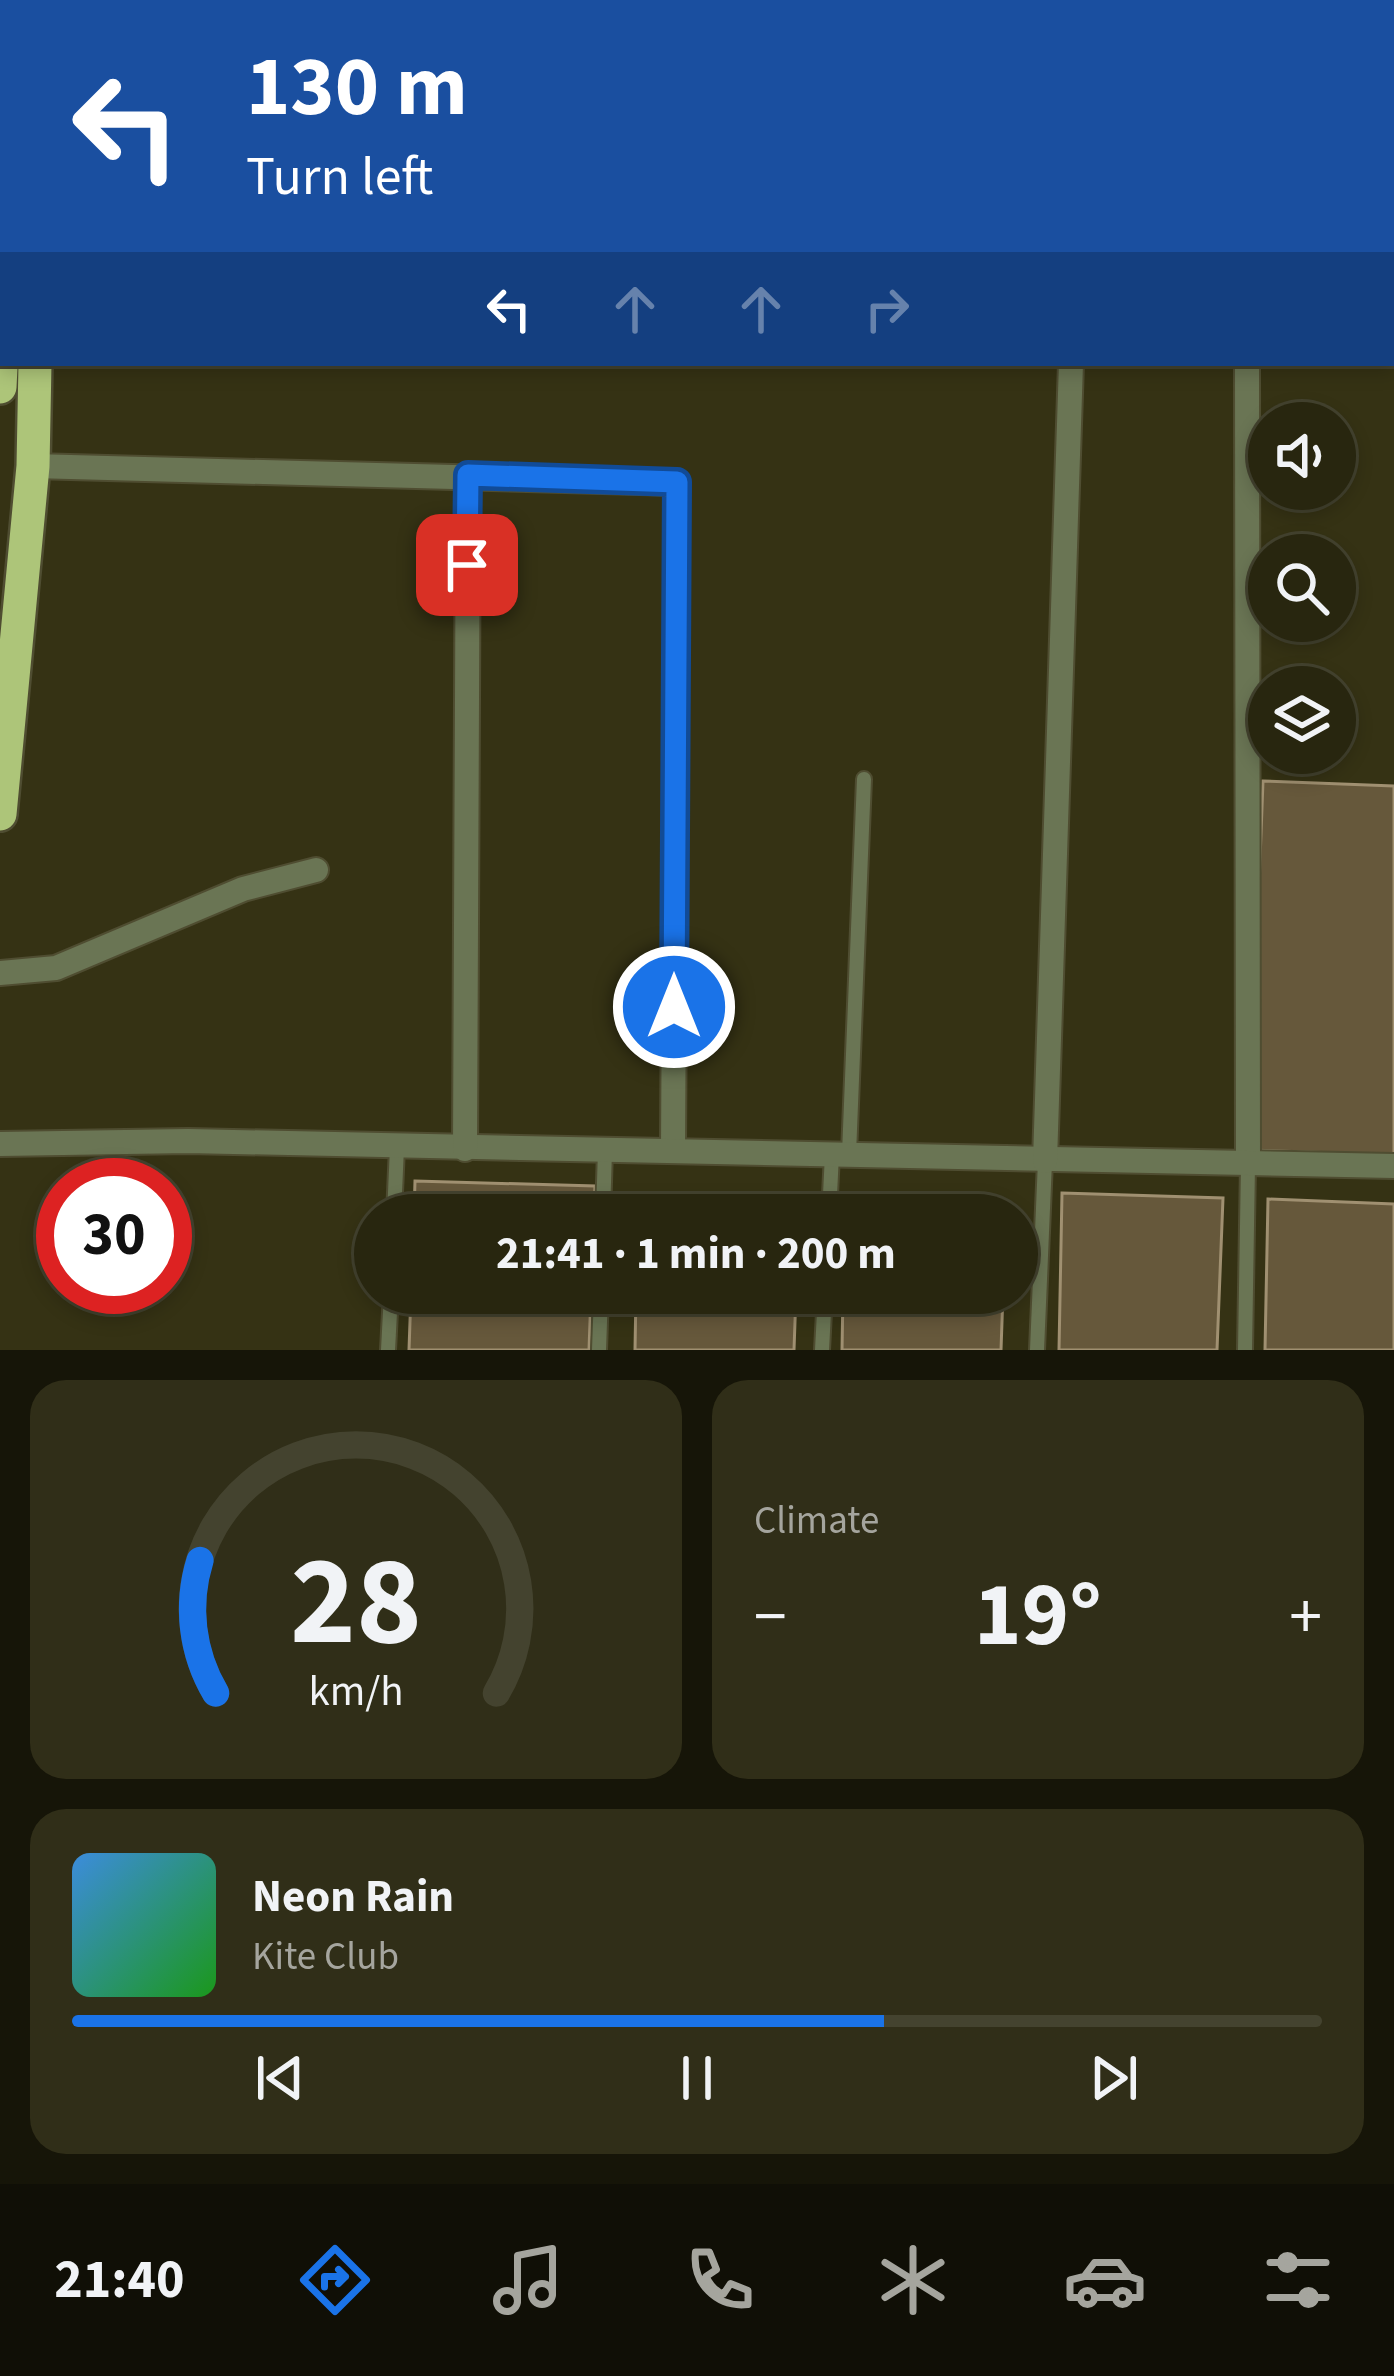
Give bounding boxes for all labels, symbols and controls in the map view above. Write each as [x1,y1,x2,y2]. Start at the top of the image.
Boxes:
text: 130 m [246,28,468,148]
icon: left [48,48,204,204]
text: Turn left [246,139,433,216]
icon: left [476,276,542,342]
icon: ahead [602,276,668,342]
icon: ahead [728,276,794,342]
icon: right [854,276,920,342]
map controls [1248,402,1356,774]
button: sound [1248,402,1356,510]
pin [416,514,518,616]
icon: arrive [434,532,500,598]
button: search [1248,534,1356,642]
button: layers [1248,666,1356,774]
position arrow [611,944,737,1070]
speed limit sign: 30 [36,1158,192,1314]
text: 21:41 · 1 min · 200 m [496,1222,896,1286]
text: Climate [754,1493,879,1549]
text: 28 [290,1514,422,1692]
text: 19° [974,1552,1102,1680]
text: − [754,1570,787,1664]
text: + [1289,1570,1322,1664]
text: km/h [308,1660,404,1721]
text: Neon Rain [252,1865,454,1929]
text: Kite Club [252,1929,399,1985]
icon: previous [247,2045,313,2111]
icon: pause [664,2045,730,2111]
icon: next [1081,2045,1147,2111]
icon: directions [293,2238,377,2322]
icon: music [486,2238,570,2322]
icon: phone [678,2238,762,2322]
icon: climate [871,2238,955,2322]
icon: car [1063,2238,1147,2322]
icon: filters [1256,2238,1340,2322]
text: 21:40 [54,2242,185,2319]

